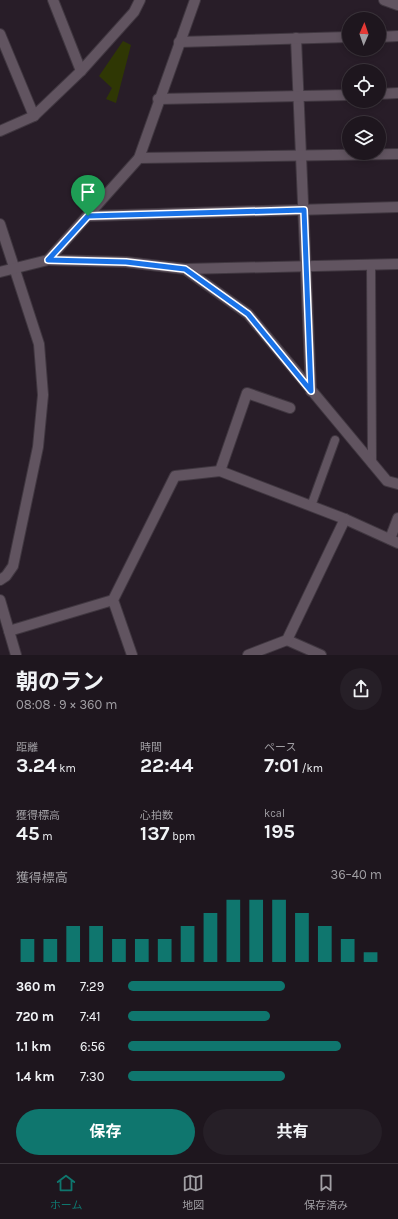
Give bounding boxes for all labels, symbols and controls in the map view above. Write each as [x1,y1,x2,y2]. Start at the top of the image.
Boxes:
north arrow [342,12,386,56]
map controls [342,12,386,160]
button: locate [342,64,386,108]
button: layers [342,116,386,160]
pin [71,175,105,216]
icon: arrive [77,181,99,203]
button: share [340,668,382,710]
text: 朝のラン [16,669,104,695]
text: 08:08 · 9 × 360 m [16,697,118,712]
text: 距離 [16,741,38,754]
text: 時間 [140,741,162,754]
text: ペース [264,741,296,754]
text: 3.24 [16,754,57,777]
text: 22:44 [140,754,193,777]
text: 7:01 [264,754,299,777]
text: km [57,762,76,775]
text: /km [299,762,323,775]
text: kcal [264,807,285,820]
text: 獲得標高 [16,809,60,822]
text: 心拍数 [140,809,173,822]
text: 195 [264,820,295,843]
text: 45 [16,822,40,845]
text: 137 [140,822,170,845]
text: m [40,830,52,843]
text: bpm [170,830,195,843]
text: 36–40 m [331,867,382,882]
text: 獲得標高 [16,870,68,885]
text: 360 m [16,979,56,994]
text: 7:29 [80,979,104,994]
text: 720 m [16,1009,54,1024]
text: 7:41 [80,1009,101,1024]
text: 1.1 km [16,1039,51,1054]
text: 6:56 [80,1039,105,1054]
text: 1.4 km [16,1069,54,1084]
text: 7:30 [80,1069,105,1084]
button: 保存 [16,1109,195,1155]
button: 共有 [203,1109,382,1155]
tab: ホーム [50,1172,83,1212]
tab: 地図 [182,1172,204,1212]
tab: 保存済み [304,1172,348,1212]

